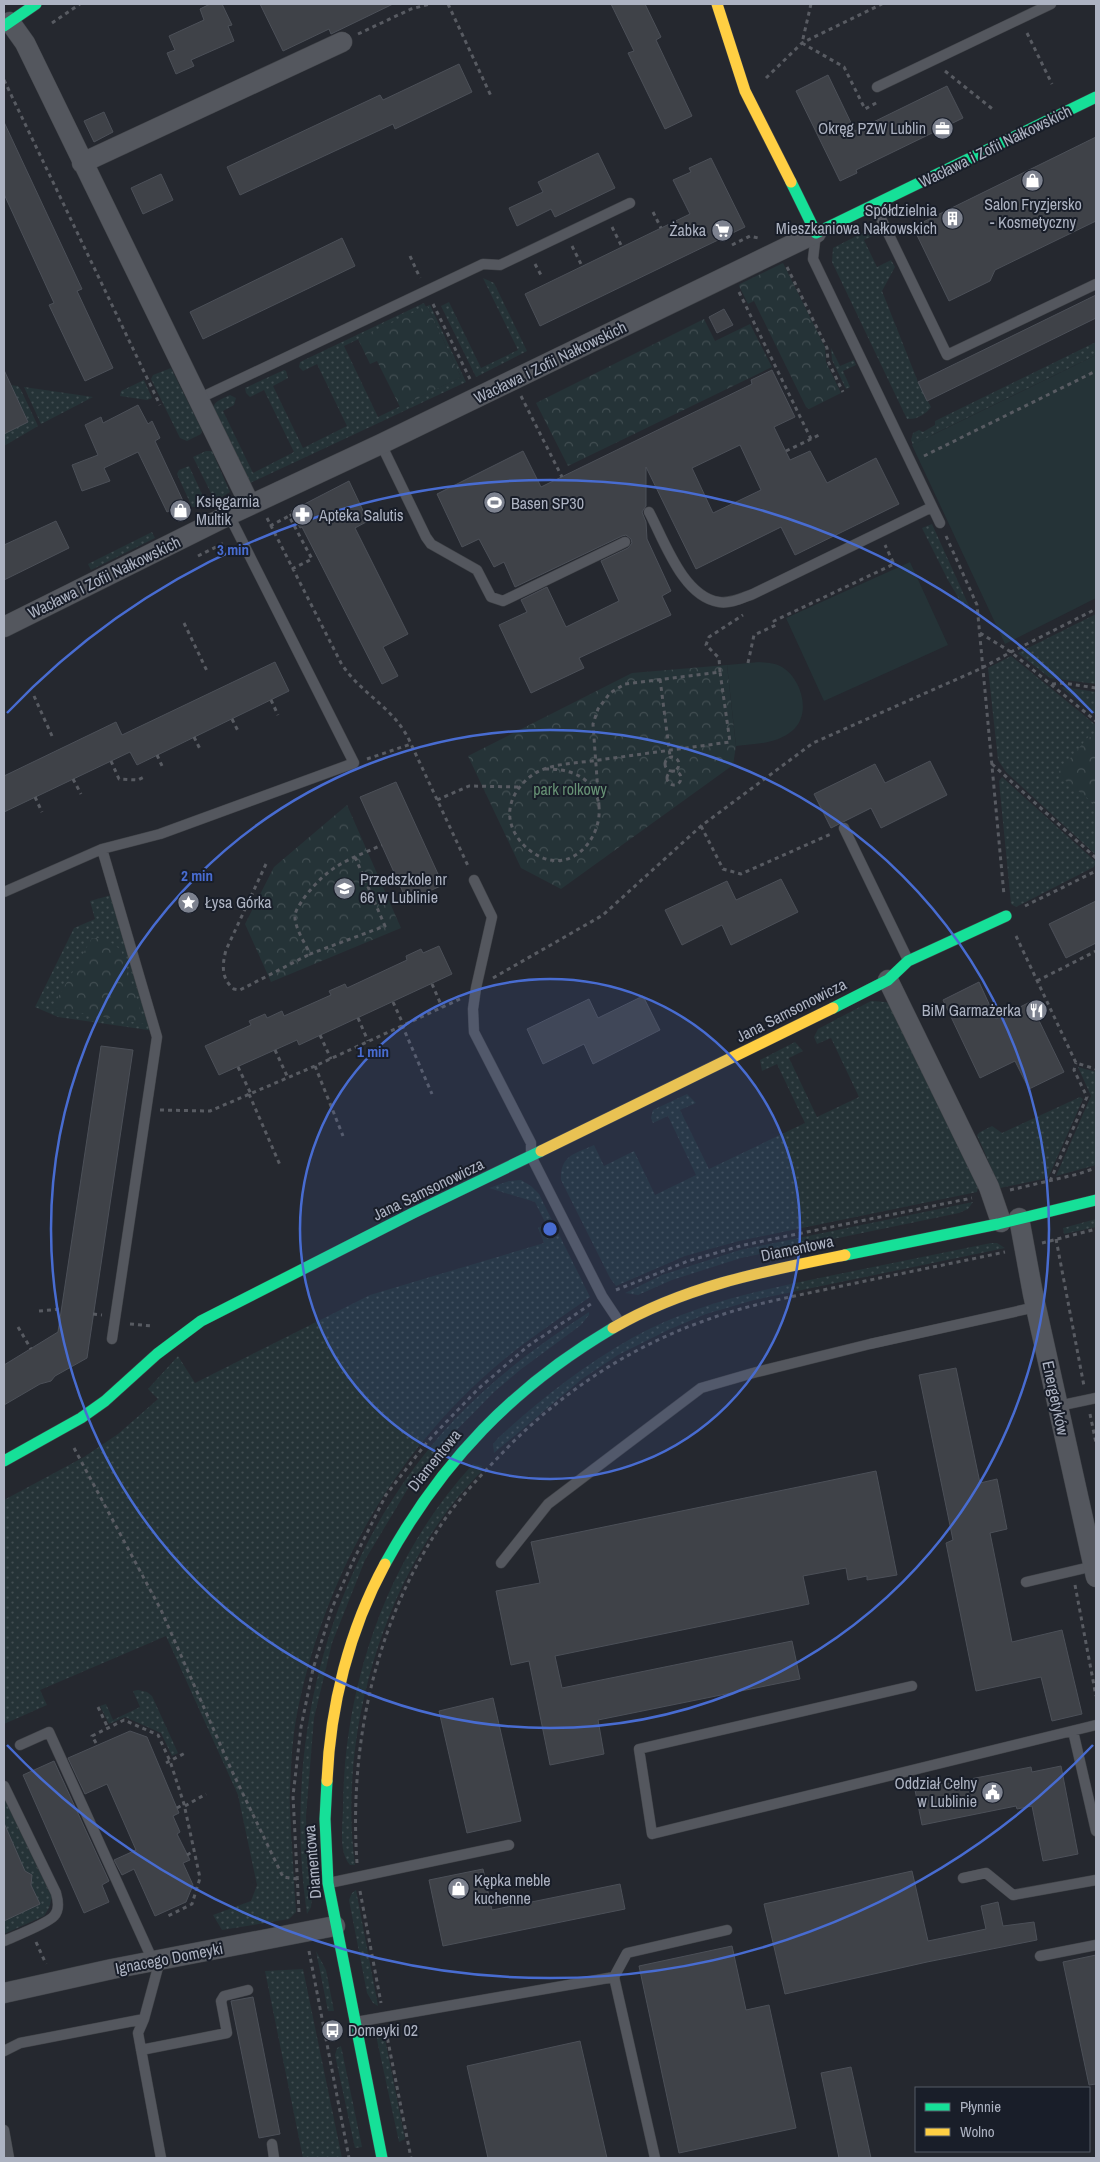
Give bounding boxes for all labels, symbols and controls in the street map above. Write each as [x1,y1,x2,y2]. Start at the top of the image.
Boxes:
street label: Wacława i Zofii Nałkowskich [915,99,1075,193]
office icon: Okręg PZW Lublin [930,116,954,140]
place label: Okręg PZW Lublin [818,117,926,139]
shop icon: Salon Fryzjersko - Kosmetyczny [1021,168,1045,192]
place label: Salon Fryzjersko - Kosmetyczny [984,193,1082,233]
place label: Spółdzielnia Mieszkaniowa Nałkowskich [776,199,938,239]
building icon: Spółdzielnia Mieszkaniowa Nałkowskich [941,207,965,231]
supermarket icon: Żabka [710,218,734,242]
place label: Żabka [670,219,707,241]
street label: Wacława i Zofii Nałkowskich [470,315,630,409]
place label: Księgarnia Multik [196,490,260,530]
sports icon: Basen SP30 [483,491,507,515]
place label: Basen SP30 [511,492,584,514]
shop icon: Księgarnia Multik [168,498,192,522]
pharmacy icon: Apteka Salutis [291,503,315,527]
place label: Apteka Salutis [318,504,404,526]
street label: Wacława i Zofii Nałkowskich [24,530,184,624]
text: 3 min [217,539,249,560]
park label: park rolkowy [533,778,607,800]
text: 2 min [181,865,213,886]
place label: Przedszkole nr 66 w Lublinie [360,868,447,908]
school or university icon: Przedszkole nr 66 w Lublinie [332,876,356,900]
place icon: Łysa Górka [177,890,201,914]
place label: Łysa Górka [205,891,272,913]
street label: Jana Samsonowicza [732,972,851,1047]
restaurant icon: BiM Garmażerka [1025,998,1049,1022]
place label: BiM Garmażerka [922,999,1022,1021]
text: 1 min [357,1041,389,1062]
street label: Jana Samsonowicza [369,1152,488,1225]
centre of rings [541,1220,559,1238]
street label: Diamentowa [759,1229,836,1266]
street label: Energetyków [1037,1359,1075,1438]
street label: Diamentowa [402,1424,466,1496]
place label: Oddział Celny w Lublinie [895,1772,977,1812]
public building icon: Oddział Celny w Lublinie [981,1780,1005,1804]
street label: Diamentowa [298,1824,326,1900]
place label: Kępka meble kuchenne [474,1869,551,1909]
shop icon: Kępka meble kuchenne [446,1877,470,1901]
street label: Ignacego Domeyki [113,1937,225,1979]
bus stop icon: Domeyki 02 [320,2018,344,2042]
place label: Domeyki 02 [348,2019,418,2041]
legend [915,2087,1090,2152]
text: Płynnie [960,2096,1001,2117]
text: Wolno [960,2121,995,2142]

